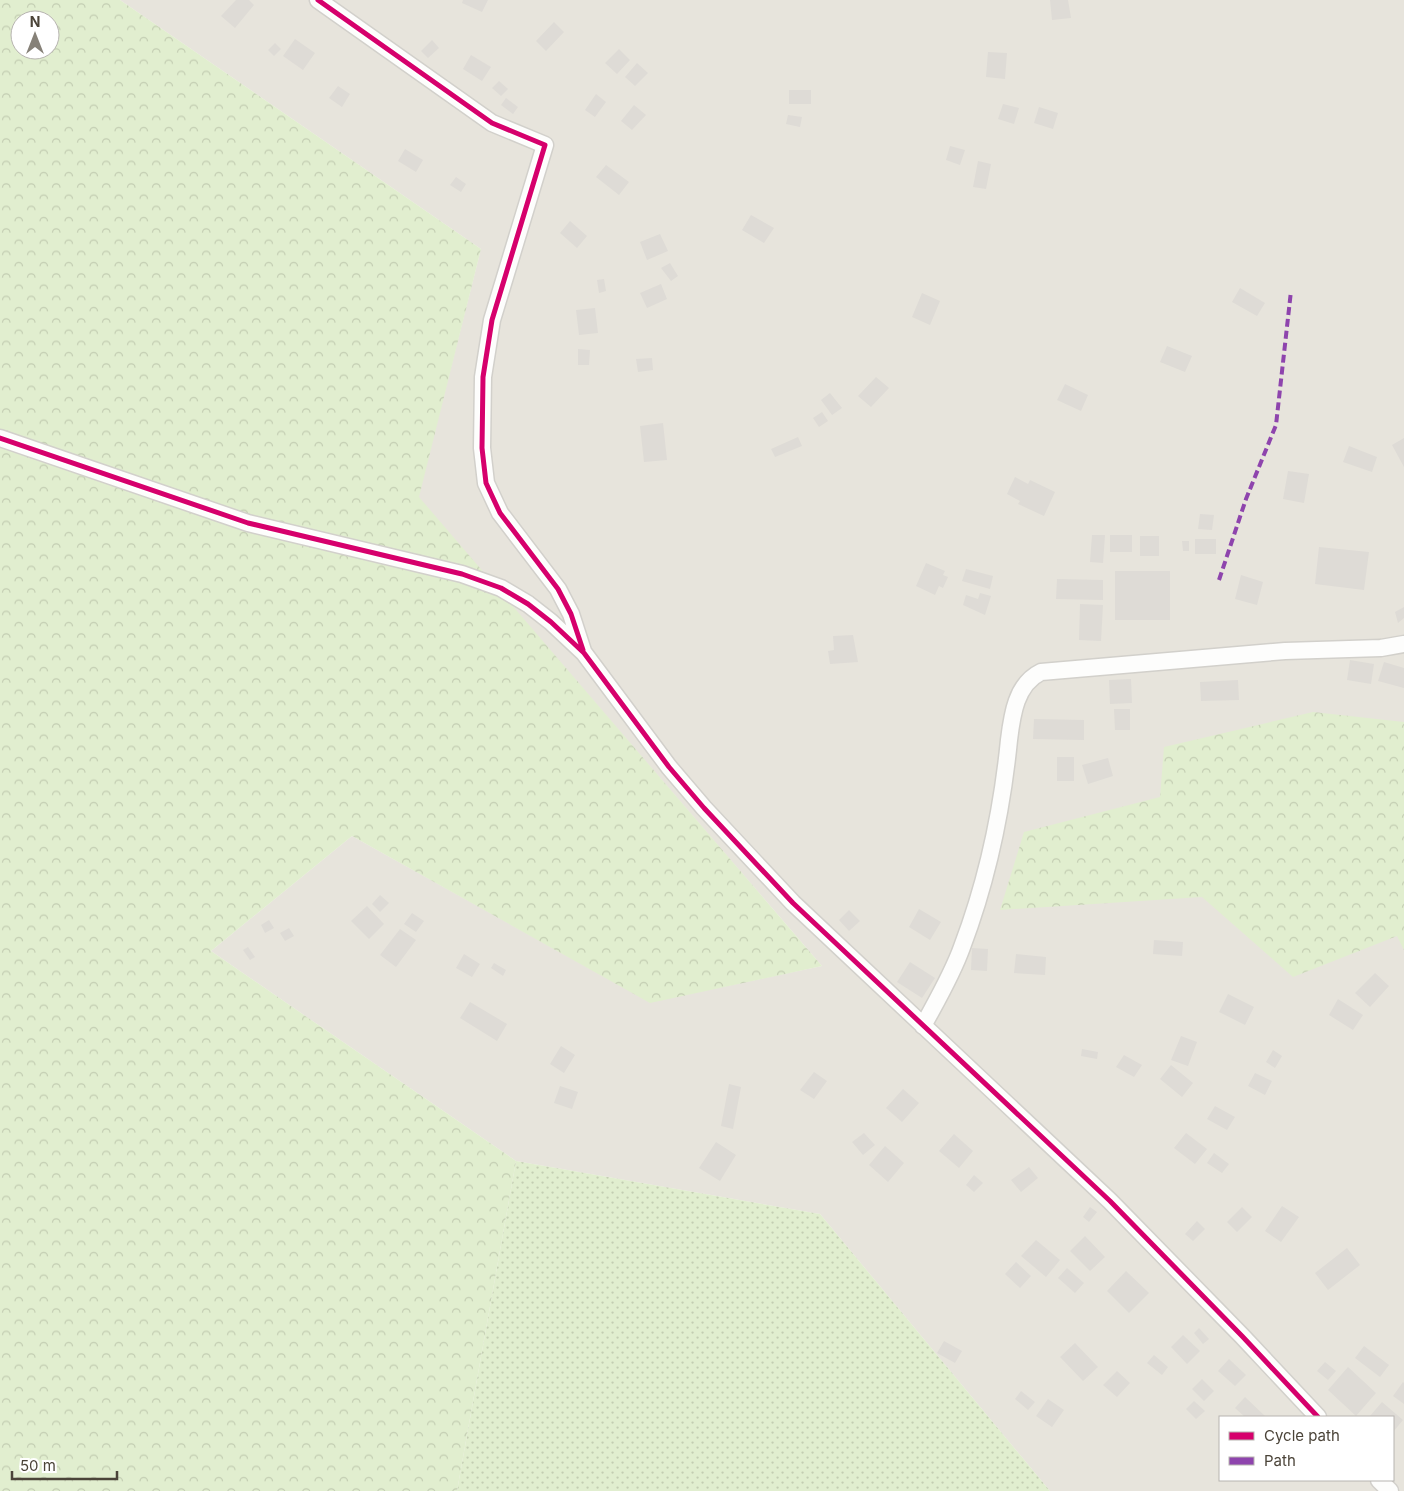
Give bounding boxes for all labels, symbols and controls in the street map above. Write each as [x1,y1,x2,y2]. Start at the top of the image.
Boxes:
north arrow [10,10,60,60]
text: N [30,13,40,30]
legend [1219,1416,1394,1481]
text: Cycle path [1264,1426,1340,1445]
scale bar [12,1448,118,1480]
text: Path [1264,1451,1296,1470]
text: 50 m [20,1456,56,1475]

